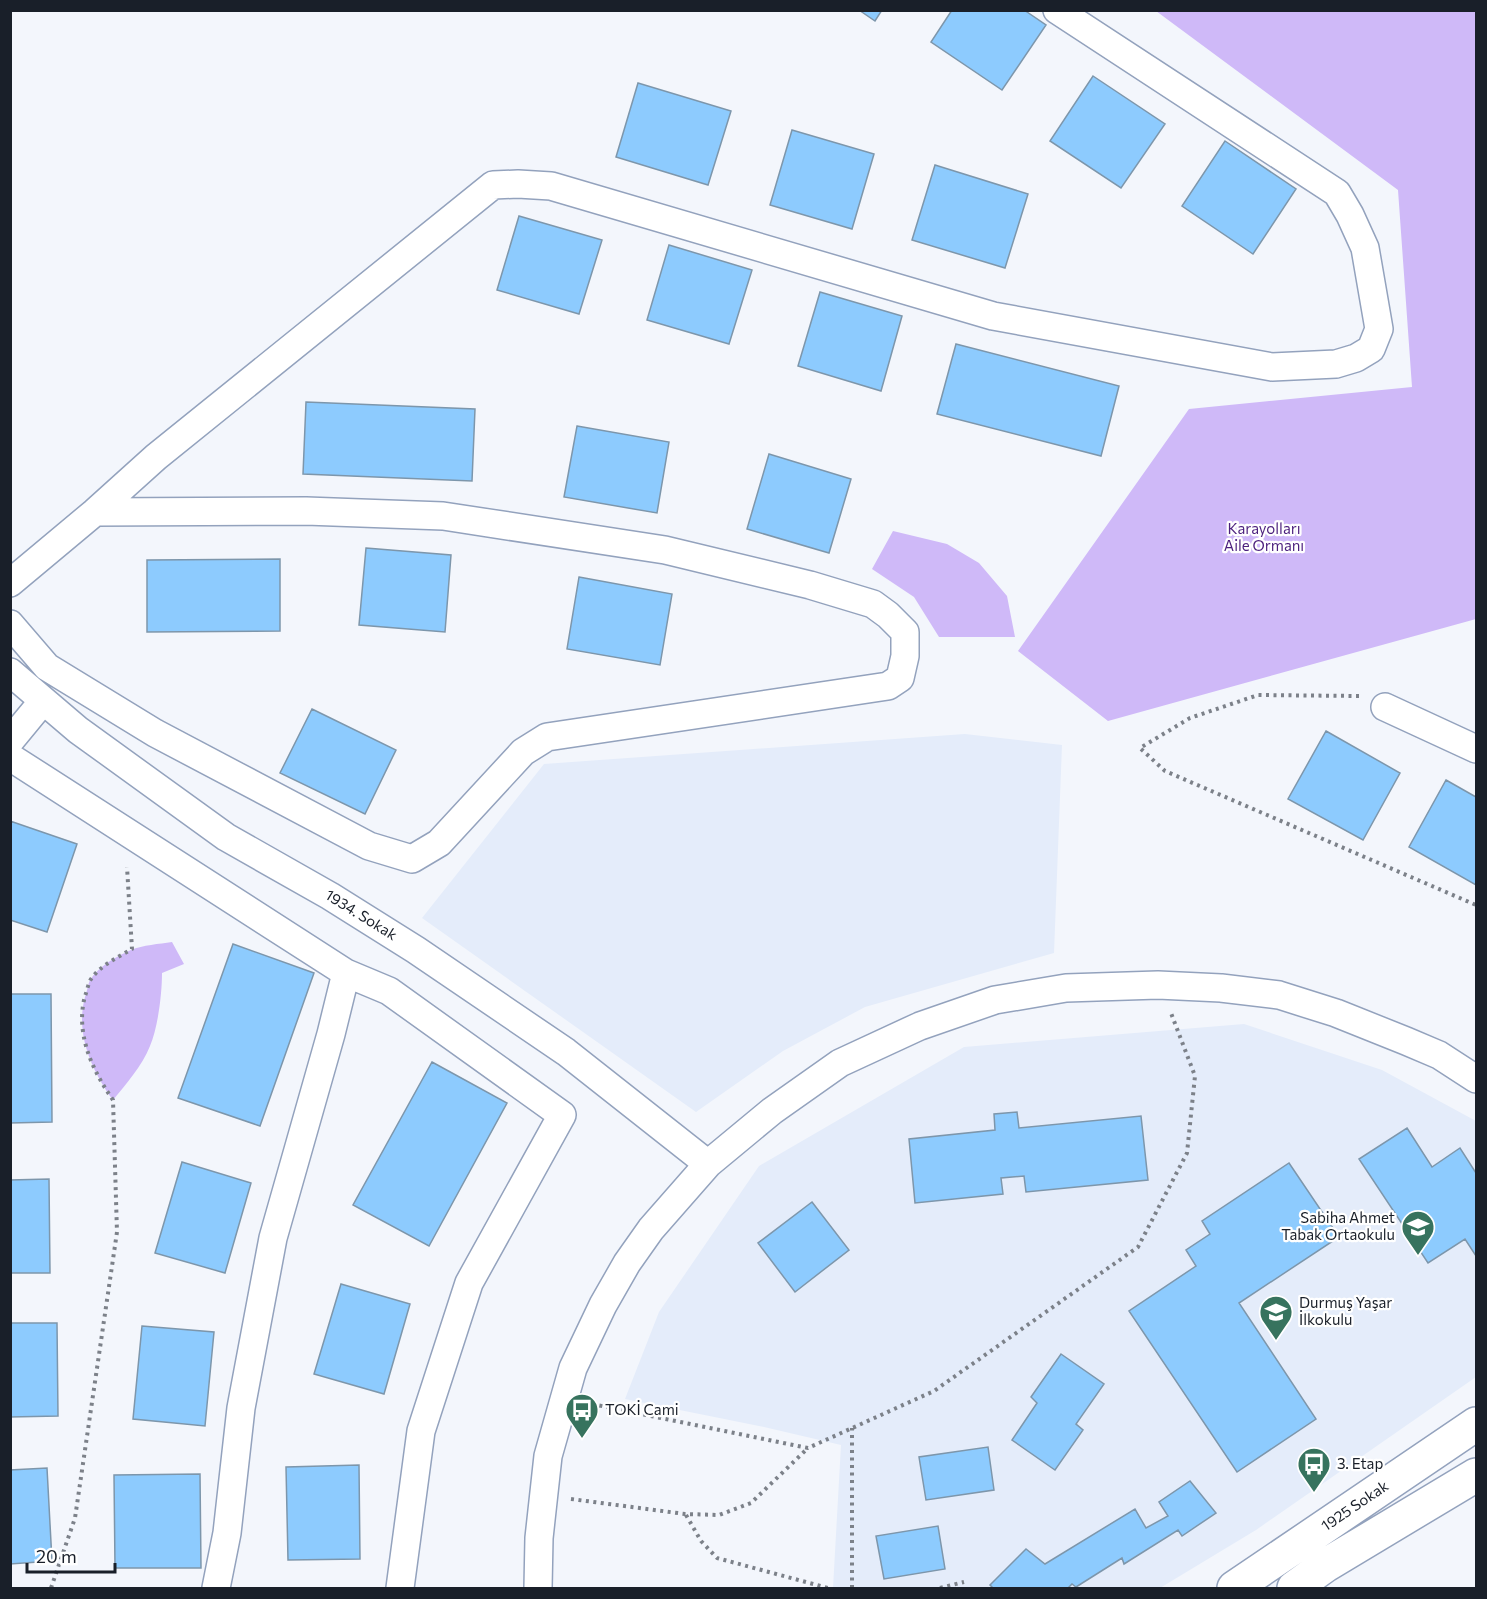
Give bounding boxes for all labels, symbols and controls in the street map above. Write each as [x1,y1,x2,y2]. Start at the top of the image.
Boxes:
park label: Karayolları Aile Ormanı [1224,519,1304,554]
street label: 1934. Sokak [322,885,401,943]
place label: Sabiha Ahmet Tabak Ortaokulu [1281,1208,1395,1243]
school or university icon: Sabiha Ahmet Tabak Ortaokulu [1400,1209,1436,1256]
place label: Durmuş Yaşar İlkokulu [1299,1293,1392,1328]
school or university icon: Durmuş Yaşar İlkokulu [1258,1294,1294,1341]
bus stop icon: TOKİ Cami [564,1392,600,1439]
place label: TOKİ Cami [605,1400,679,1418]
bus stop icon: 3. Etap [1296,1446,1332,1493]
place label: 3. Etap [1337,1454,1383,1472]
street label: 1925 Sokak [1317,1476,1391,1534]
scale bar [27,1536,116,1574]
text: 20 m [36,1545,77,1567]

